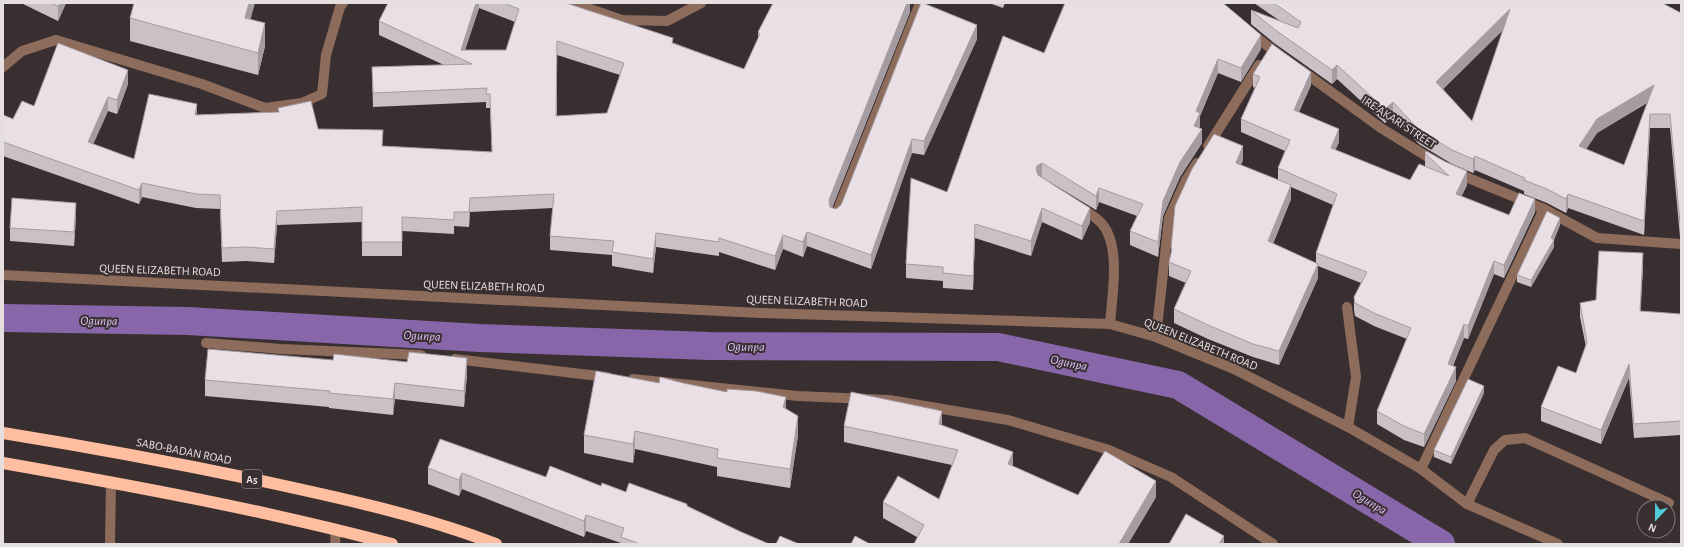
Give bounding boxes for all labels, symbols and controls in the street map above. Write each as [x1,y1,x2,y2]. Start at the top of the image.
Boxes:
street label: IRE-AKARI STREET [1360,94,1438,151]
street label: QUEEN ELIZABETH ROAD [99,262,221,279]
street label: QUEEN ELIZABETH ROAD [423,278,545,295]
street label: QUEEN ELIZABETH ROAD [746,293,868,310]
water label: Ogunpa [80,315,118,328]
street label: QUEEN ELIZABETH ROAD [1142,316,1260,373]
water label: Ogunpa [403,329,441,344]
water label: Ogunpa [727,341,765,354]
water label: Ogunpa [1049,353,1089,374]
street label: SABO-BADAN ROAD [135,436,233,466]
road number: A5 [242,470,262,488]
water label: Ogunpa [1350,487,1389,518]
north arrow [1636,499,1676,539]
text: N [1647,521,1658,534]

